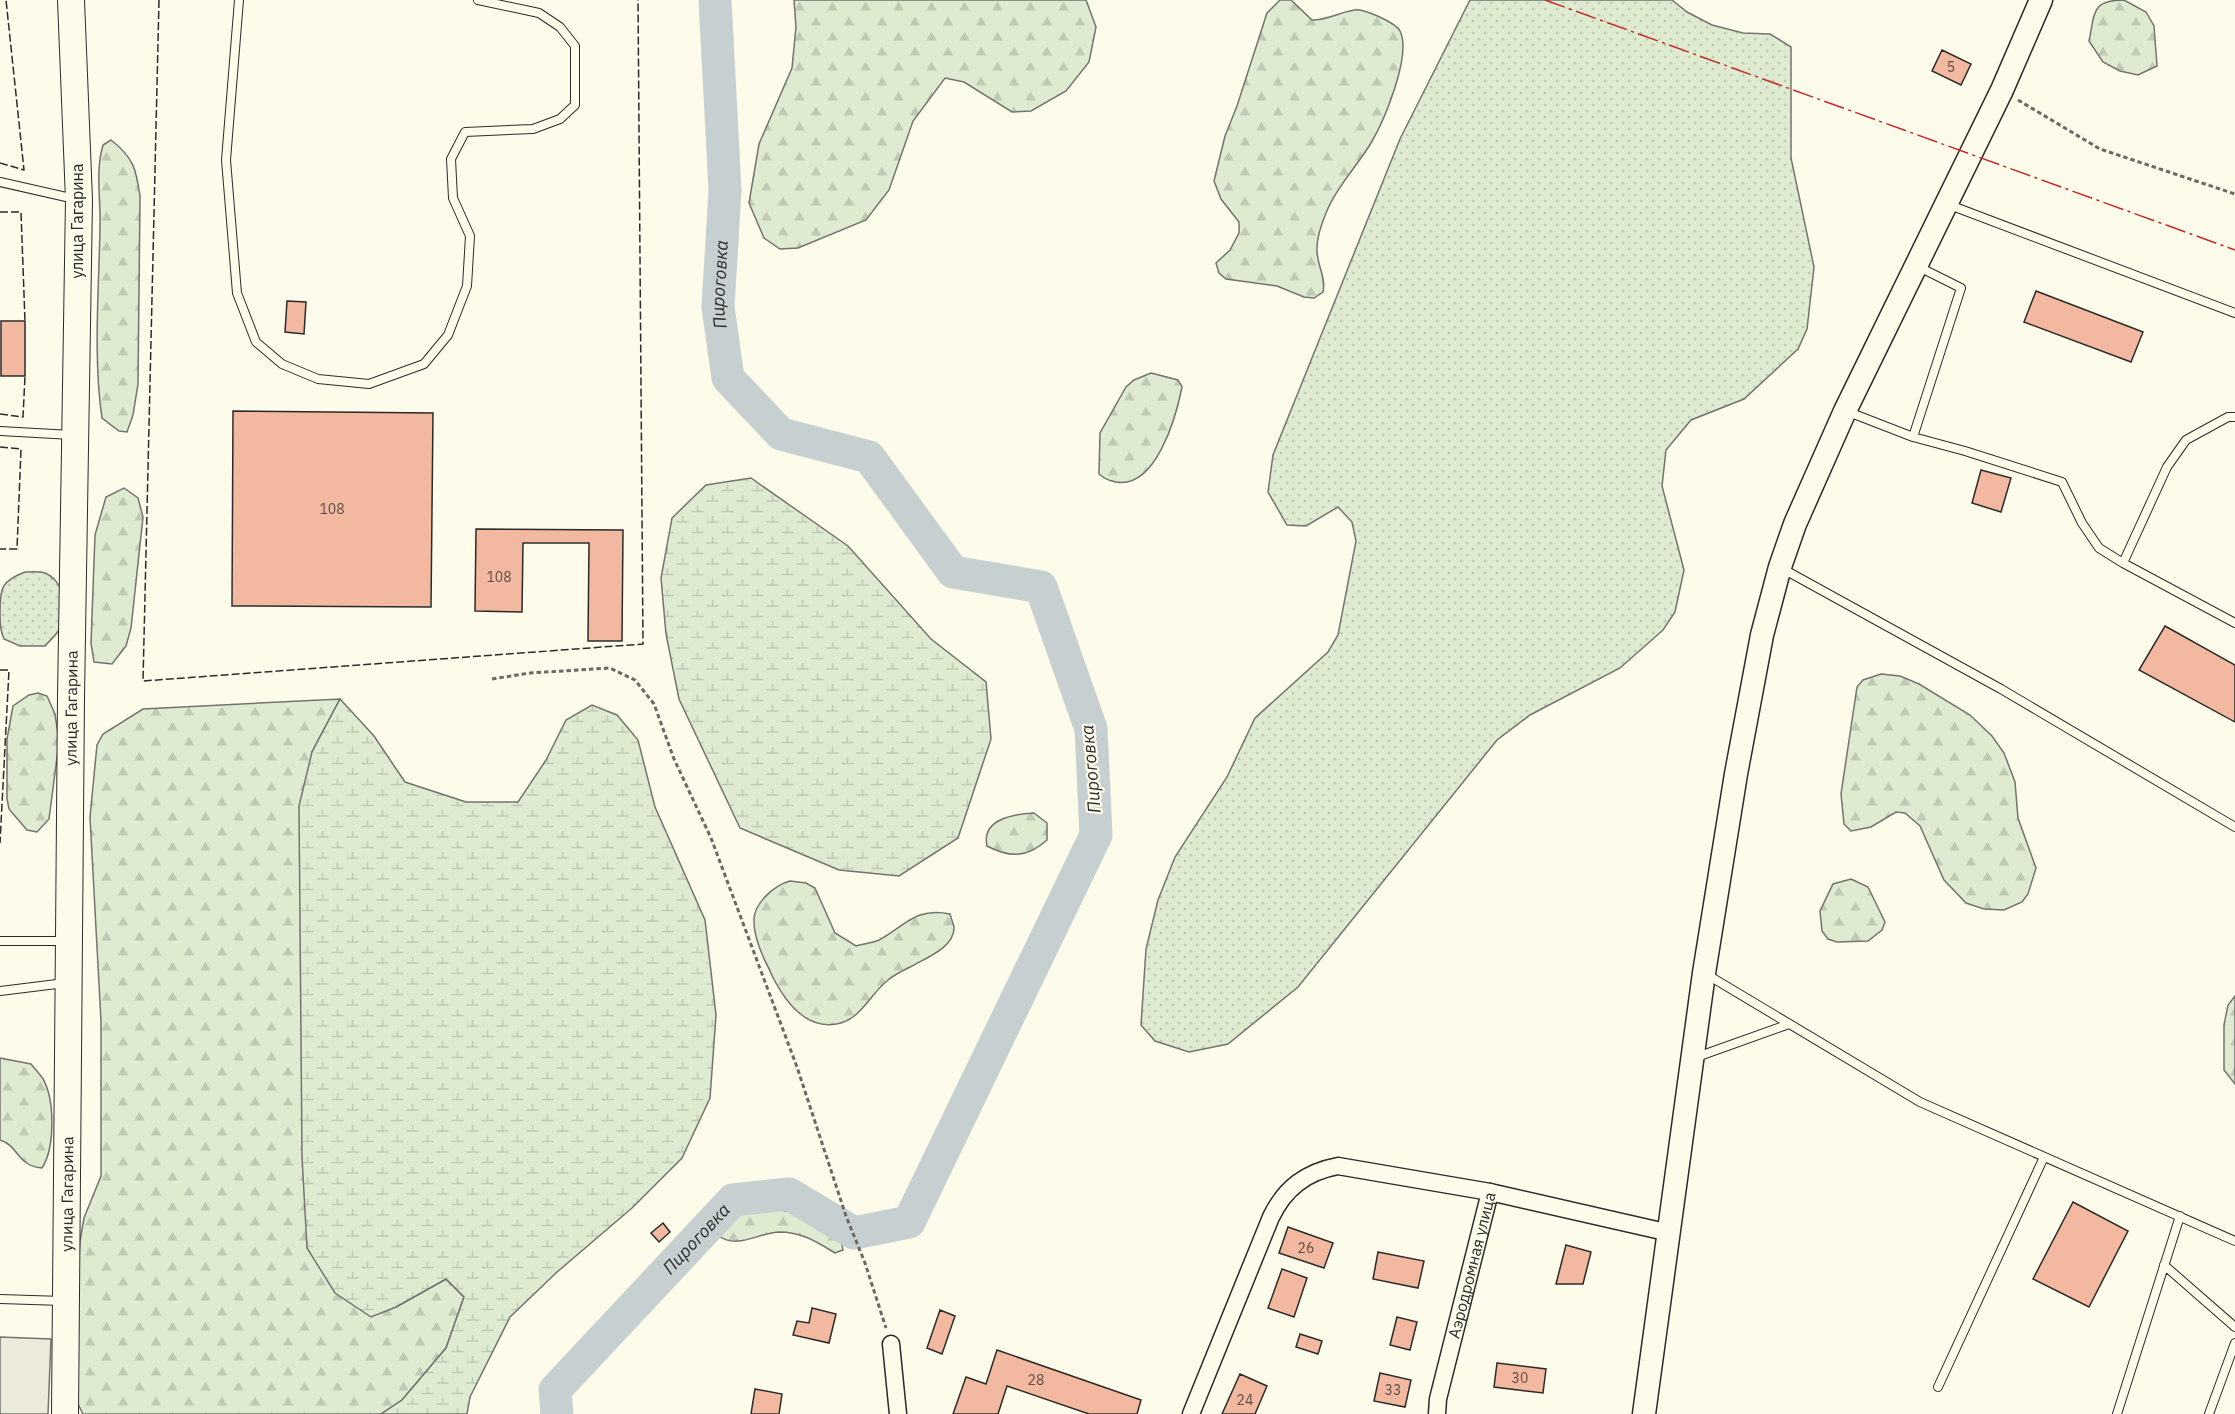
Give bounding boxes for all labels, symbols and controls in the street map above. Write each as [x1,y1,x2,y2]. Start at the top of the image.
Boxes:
house number: 5 [1947,58,1955,76]
street label: улица Гагарина [67,163,87,279]
water label: Пироговка [706,239,733,331]
house number: 108 [319,500,345,518]
house number: 108 [486,568,512,586]
street label: улица Гагарина [60,650,82,766]
water label: Пироговка [1075,724,1106,814]
street label: улица Гагарина [56,1136,77,1252]
street label: Аэродромная улица [1444,1189,1500,1341]
water label: Пироговка [657,1198,735,1279]
house number: 26 [1298,1239,1314,1257]
house number: 30 [1512,1369,1528,1387]
house number: 28 [1028,1371,1044,1389]
house number: 33 [1385,1381,1401,1399]
house number: 24 [1237,1391,1253,1409]

